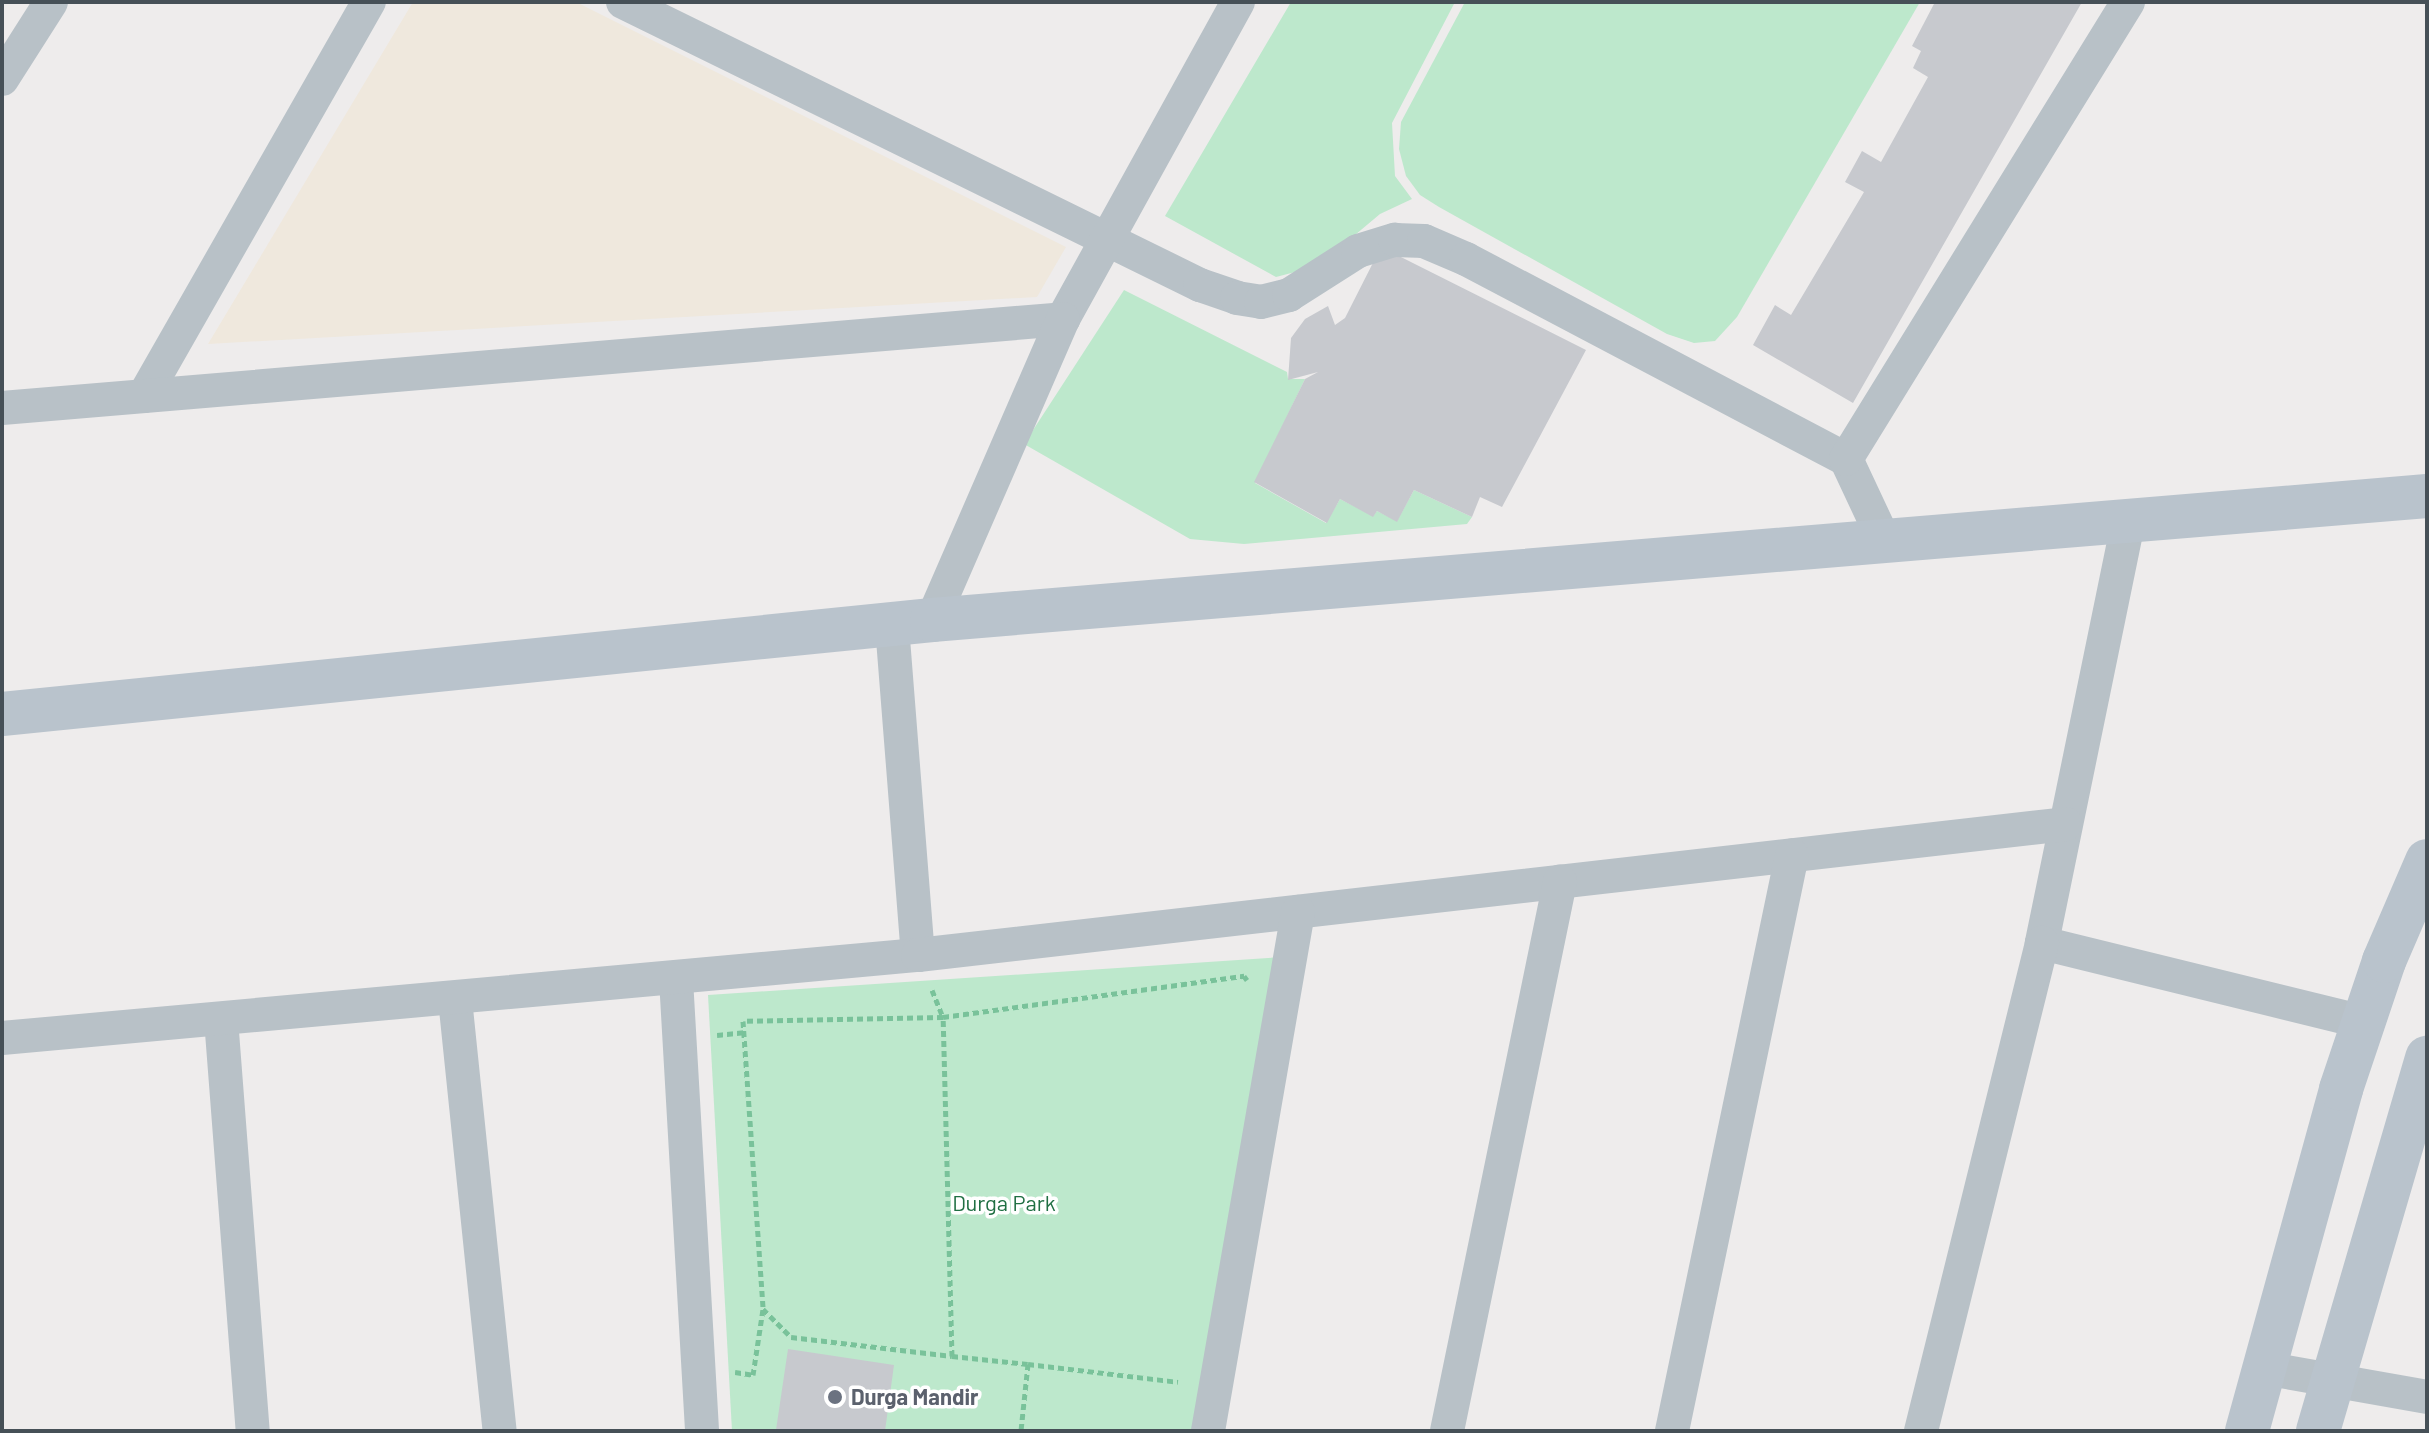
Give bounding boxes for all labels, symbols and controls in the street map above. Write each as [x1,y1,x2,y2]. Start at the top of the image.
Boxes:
park label: Durga Park [952,1190,1056,1216]
place label: Durga Mandir [851,1384,978,1410]
marker: Durga Mandir [826,1388,844,1406]

